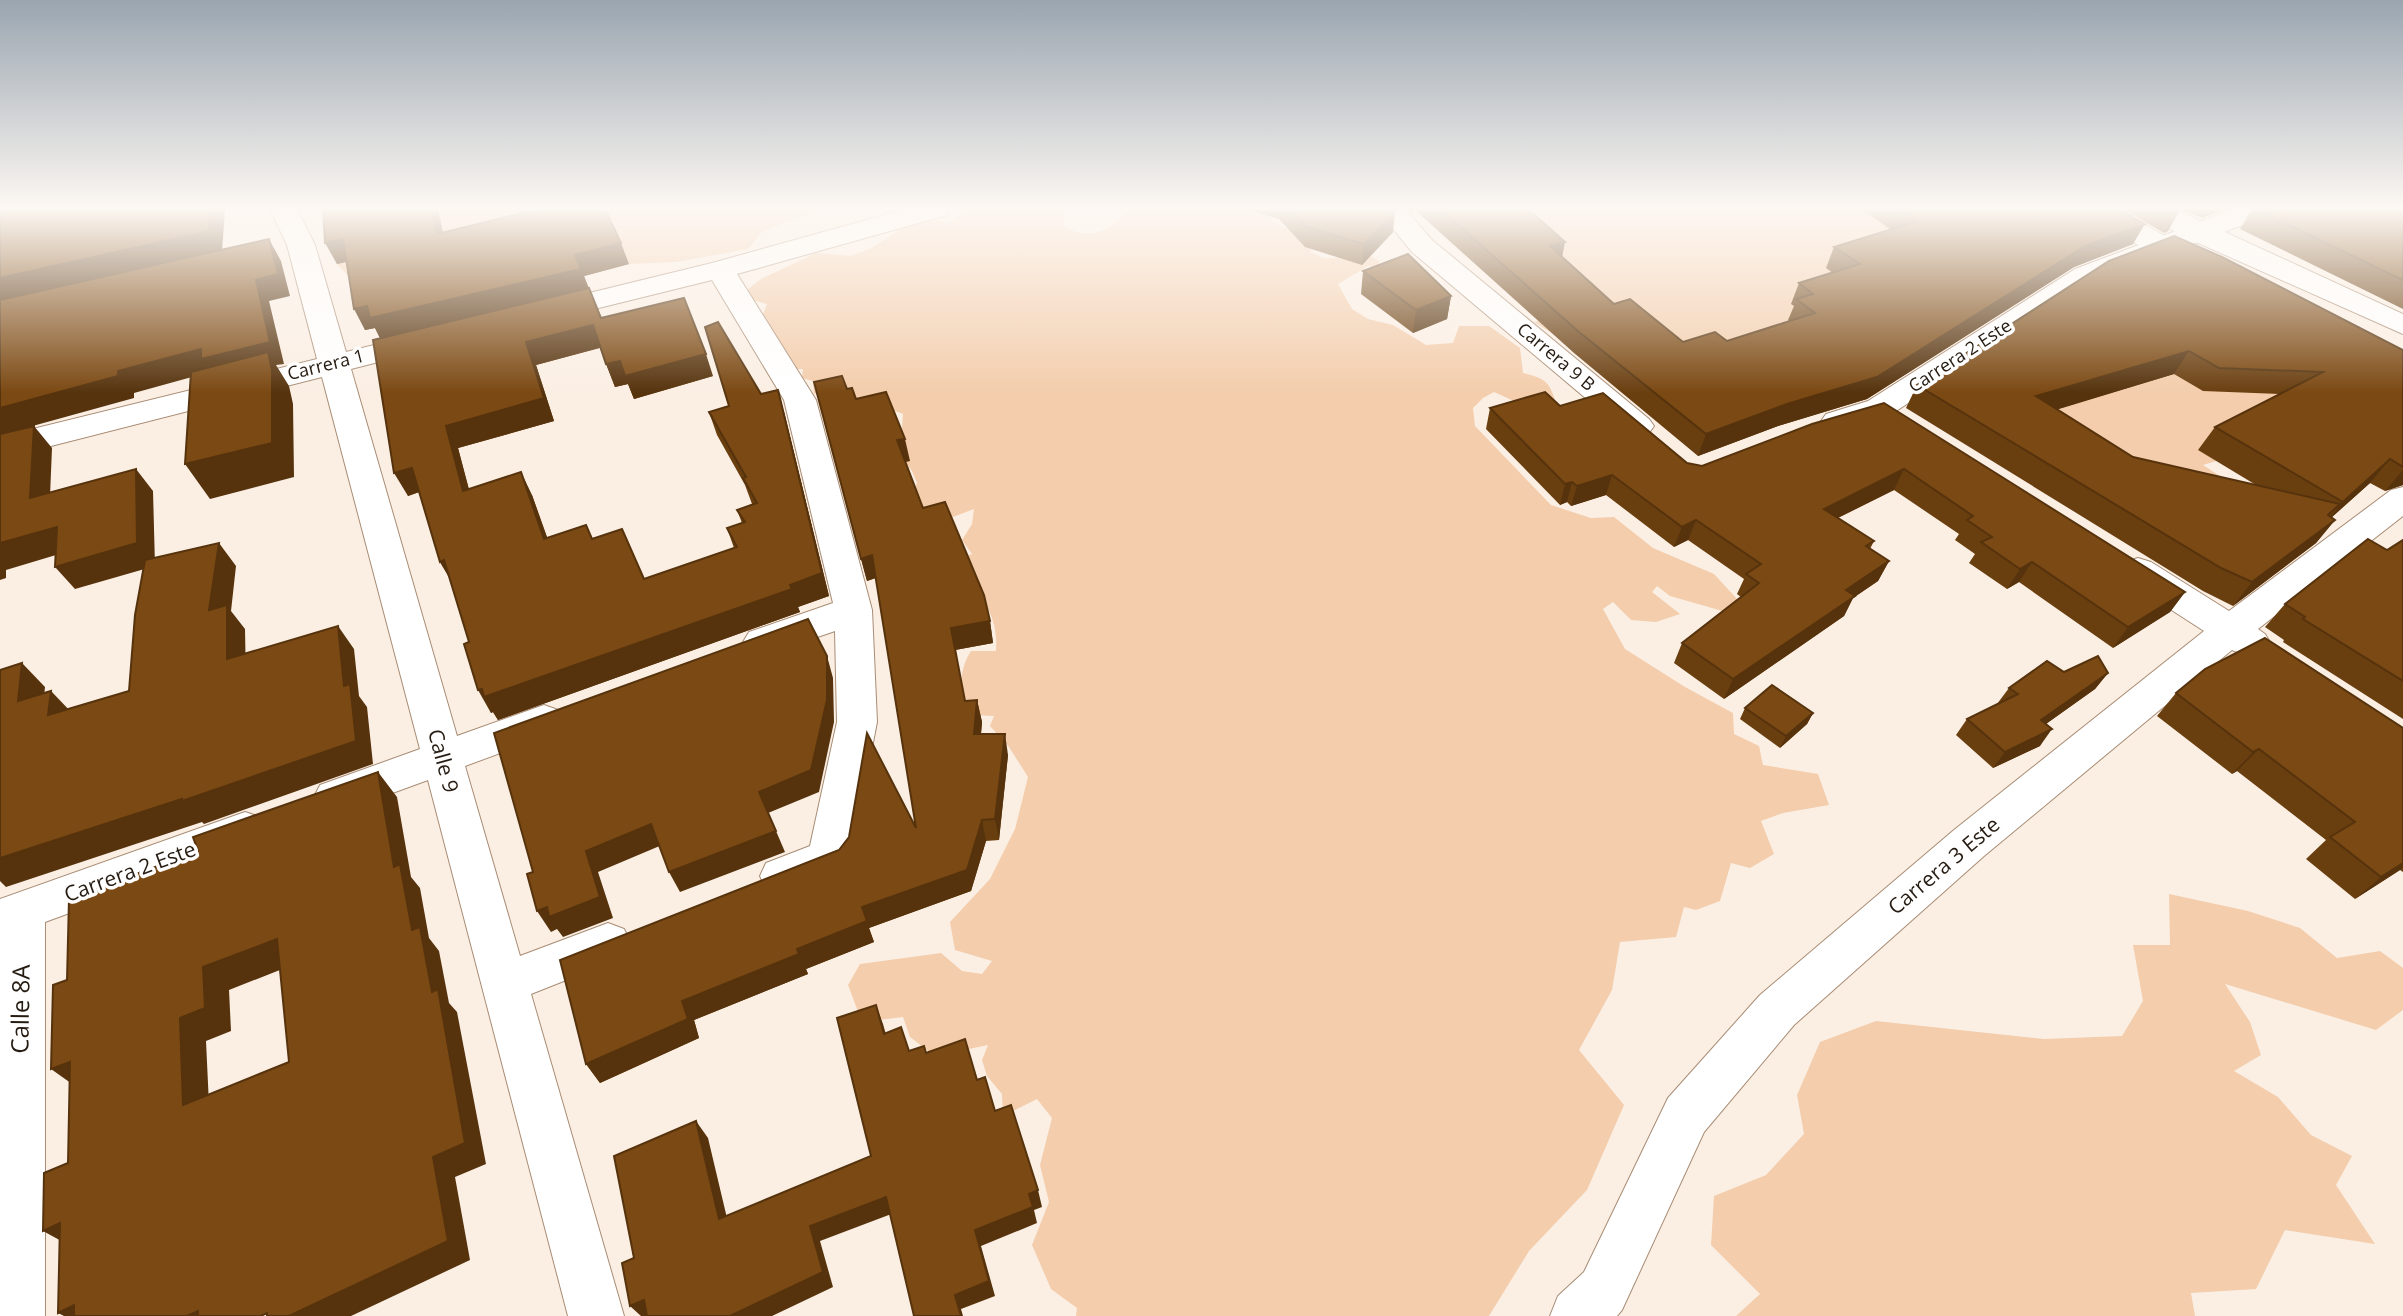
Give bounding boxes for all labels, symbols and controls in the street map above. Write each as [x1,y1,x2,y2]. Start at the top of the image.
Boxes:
street label: Carrera 2 Este [1903,313,2016,397]
street label: Carrera 9 B [1513,317,1601,396]
street label: Carrera 1 [285,343,367,385]
street label: Calle 9 [422,726,466,796]
street label: Carrera 3 Este [1882,810,2005,920]
street label: Carrera 2 Este [60,834,199,908]
street label: Calle 8A [2,963,37,1054]

